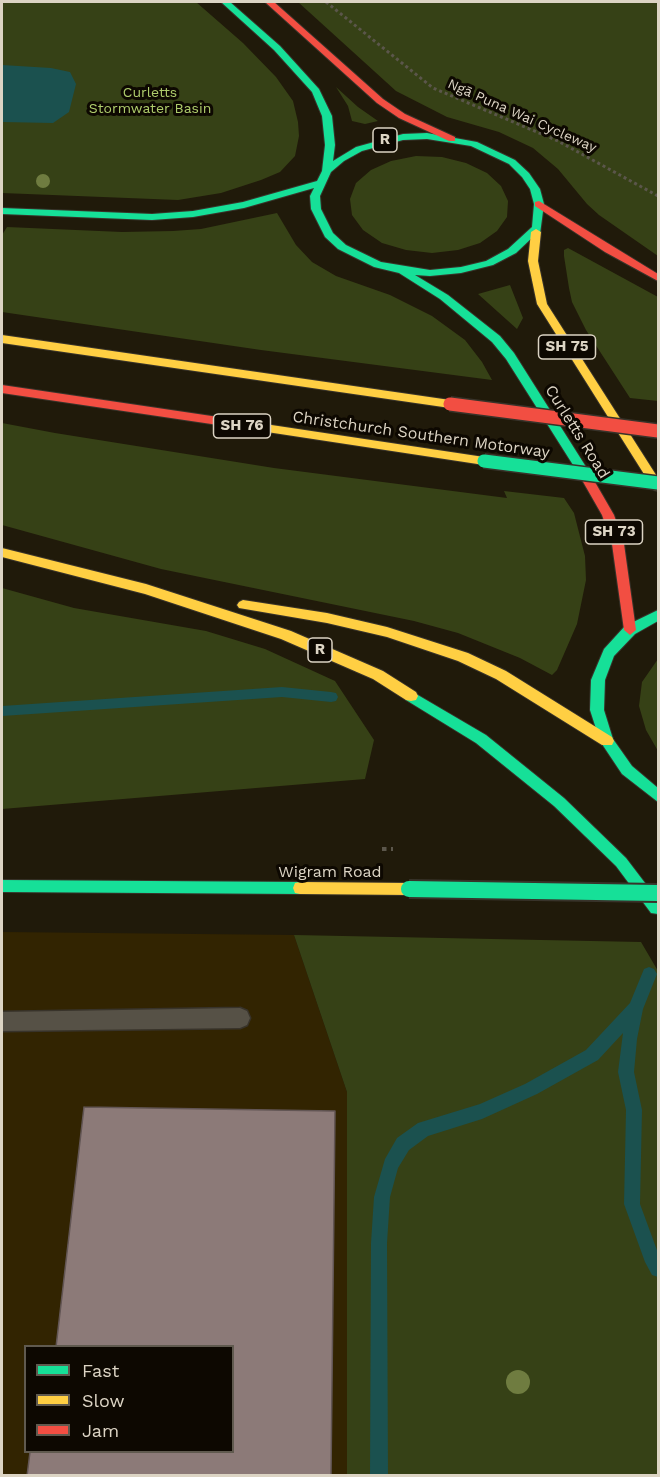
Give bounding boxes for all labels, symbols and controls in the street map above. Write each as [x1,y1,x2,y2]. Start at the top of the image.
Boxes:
street label: Ngā Puna Wai Cycleway [445,76,599,156]
park label: Curletts Stormwater Basin [89,85,211,118]
road number: R [373,128,397,152]
road number: SH 75 [538,335,596,359]
street label: Curletts Road [541,382,613,482]
street label: Christchurch Southern Motorway [291,407,551,463]
road number: SH 76 [214,414,270,438]
road number: SH 73 [586,520,642,544]
road number: R [308,638,332,662]
street label: Wigram Road [278,862,382,882]
legend [24,1345,234,1453]
text: Fast [82,1360,119,1381]
text: Slow [82,1390,125,1411]
text: Jam [82,1420,119,1441]

